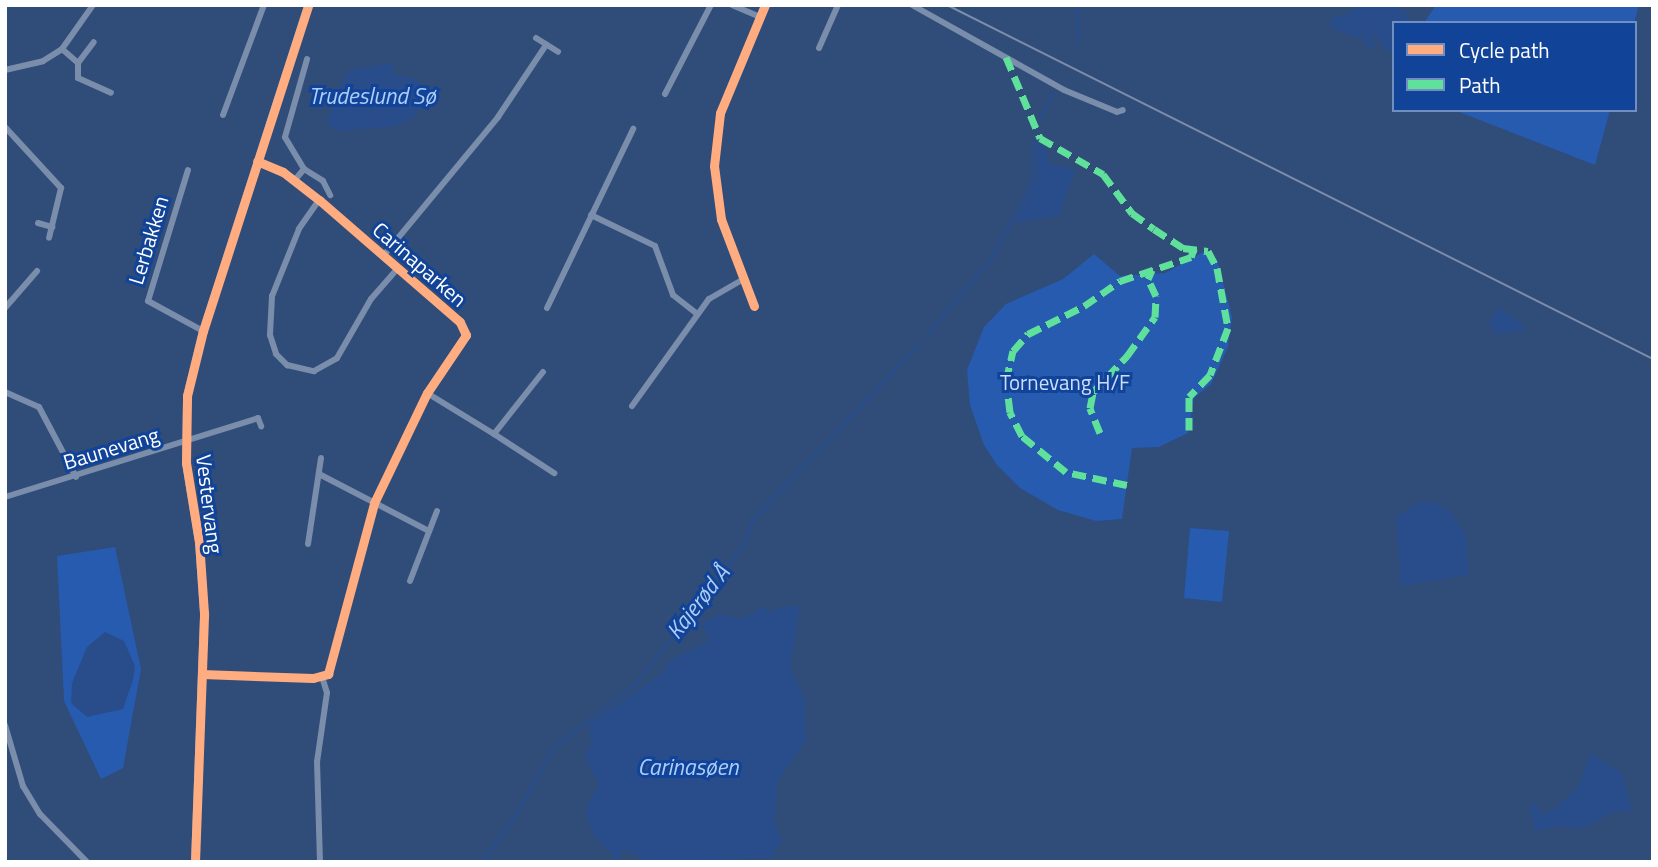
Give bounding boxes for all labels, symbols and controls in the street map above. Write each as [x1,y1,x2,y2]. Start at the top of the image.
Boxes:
legend [1392,21,1637,112]
text: Cycle path [1459,34,1550,66]
text: Path [1459,69,1501,101]
water label: Trudeslund Sø [308,82,436,110]
street label: Lerbakken [123,193,173,287]
street label: Carinaparken [368,216,472,312]
park label: Tornevang H/F [1000,369,1130,395]
street label: Baunevang [60,422,162,474]
street label: Vestervang [191,453,229,555]
water label: Kajerød Å [661,560,735,644]
water label: Carinasøen [637,753,739,781]

